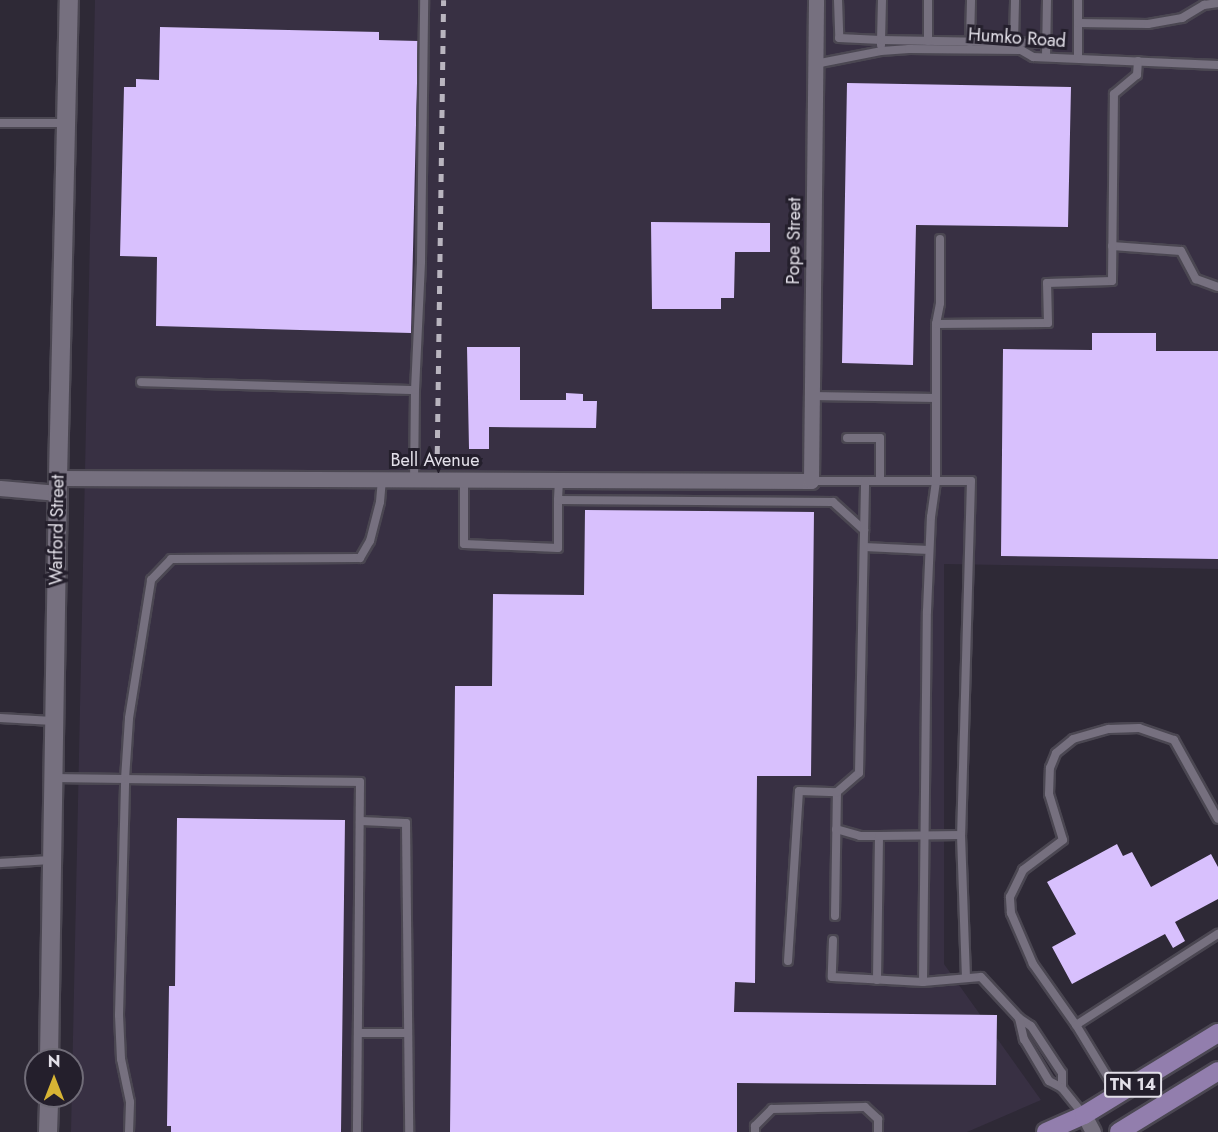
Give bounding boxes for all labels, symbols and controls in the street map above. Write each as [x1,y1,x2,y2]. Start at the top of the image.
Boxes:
street label: Humko Road [967,24,1067,52]
street label: Pope Street [782,197,806,285]
street label: Bell Avenue [390,449,480,471]
street label: Warford Street [45,475,69,585]
north arrow [24,1048,84,1108]
text: N [48,1050,60,1073]
road number: TN 14 [1103,1072,1163,1098]

